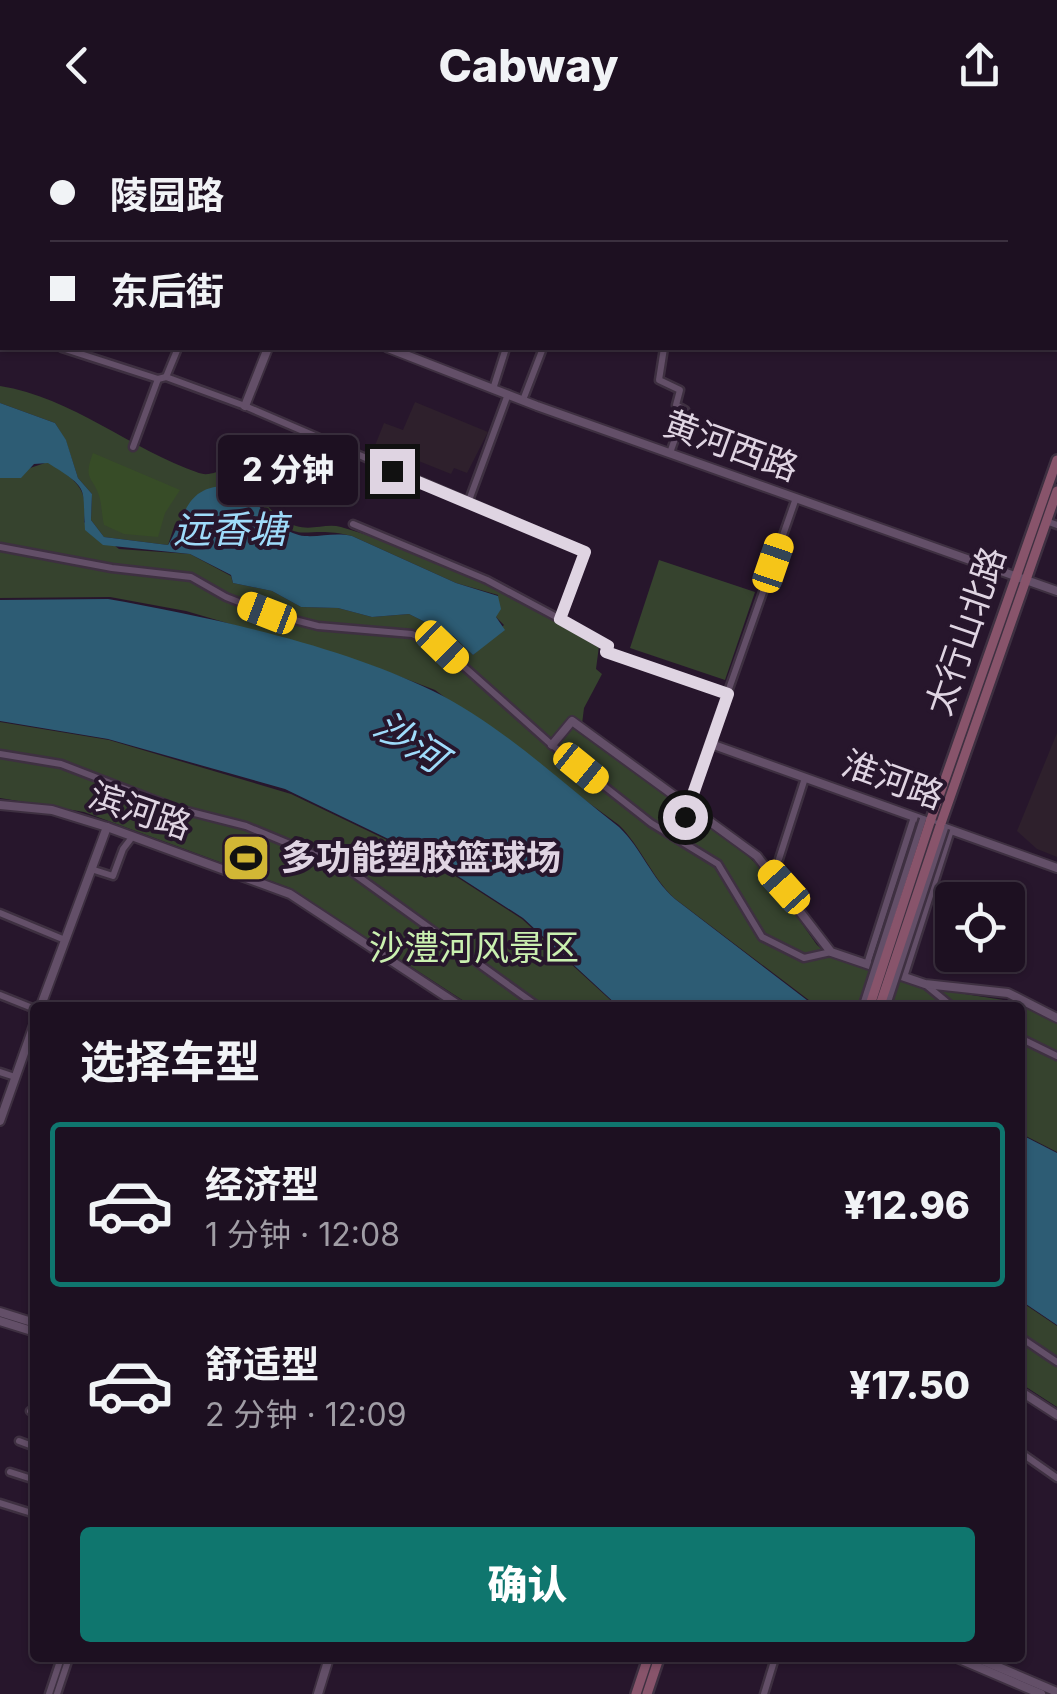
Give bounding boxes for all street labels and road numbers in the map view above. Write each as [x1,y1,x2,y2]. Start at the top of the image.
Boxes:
street label: 黄河西路 [658,401,804,489]
street label: 太行山北路 [917,541,1013,720]
street label: 淮河路 [837,741,950,817]
street label: 滨河路 [84,773,197,847]

